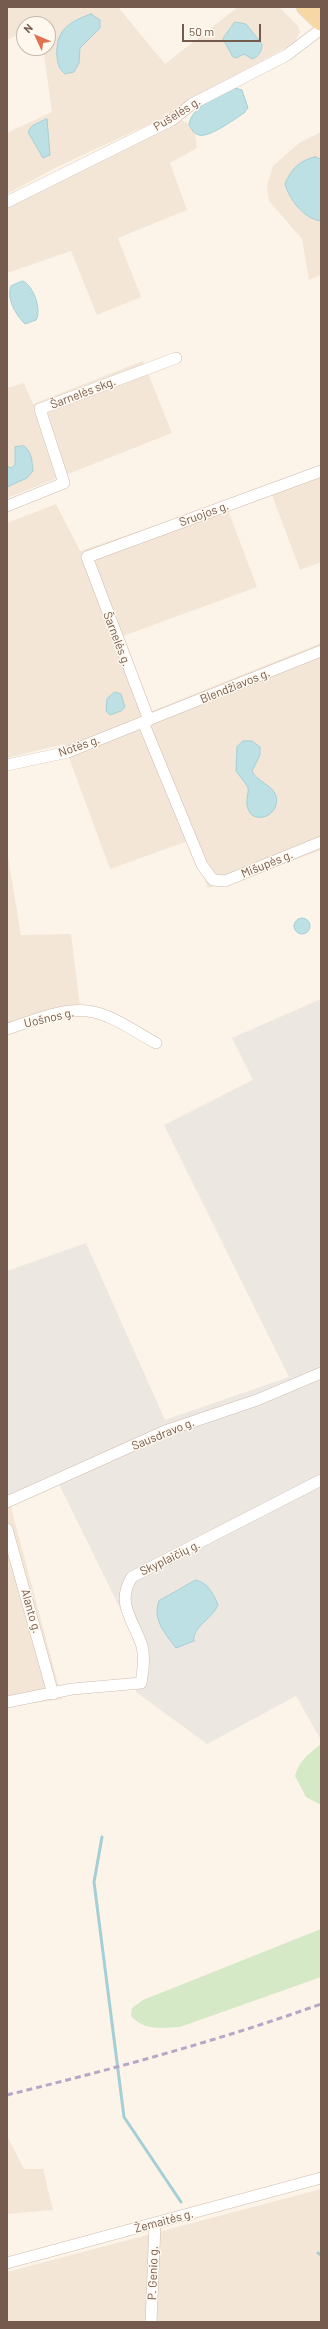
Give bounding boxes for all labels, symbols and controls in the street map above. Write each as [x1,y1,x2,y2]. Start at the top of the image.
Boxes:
north arrow [16,16,56,56]
scale bar [184,16,263,42]
text: N [21,21,35,35]
text: 50 m [189,24,214,38]
street label: Pušelės g. [151,94,203,134]
street label: Šarnelės skg. [48,374,118,412]
street label: Sruojos g. [177,498,231,530]
street label: Šarnelės g. [100,610,134,668]
street label: Blendžiavos g. [198,665,272,707]
street label: Notės g. [56,732,102,760]
street label: Mišupės g. [239,847,295,881]
street label: Uošnos g. [23,1005,75,1031]
street label: Sausdravo g. [129,1415,197,1453]
street label: Skyplaičių g. [138,1537,202,1579]
street label: Alanto g. [18,1587,44,1635]
street label: Žemaitės g. [133,2206,195,2236]
street label: P. Genio g. [145,2246,161,2300]

